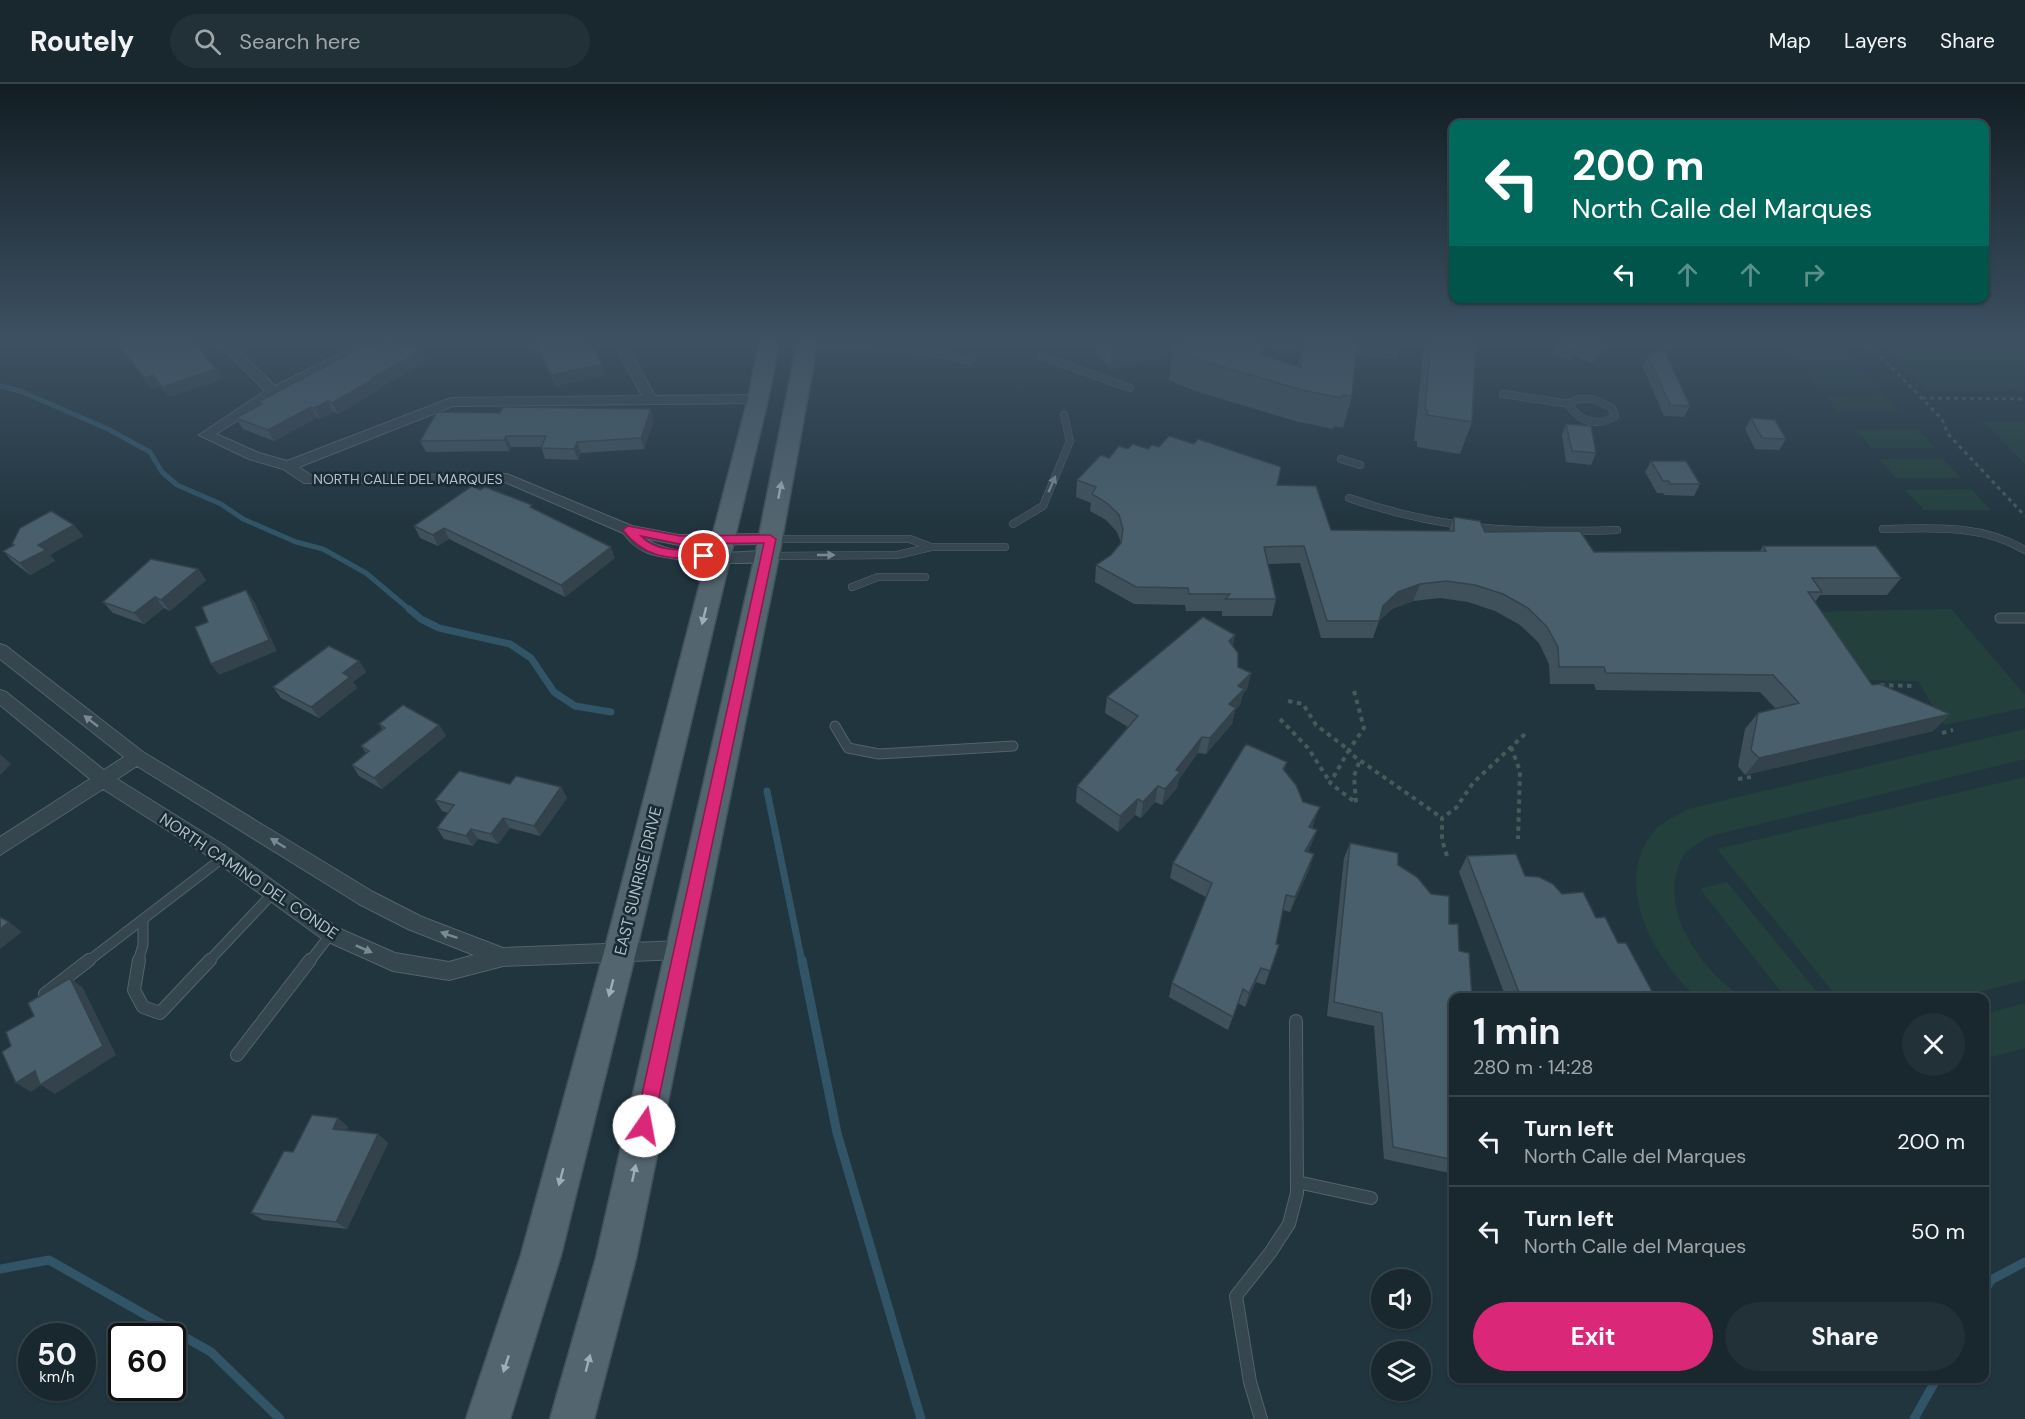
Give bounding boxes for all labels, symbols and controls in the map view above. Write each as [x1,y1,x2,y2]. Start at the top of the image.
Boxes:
search box [170,14,590,68]
text: Routely [30,23,134,60]
icon: search [191,25,224,58]
text: Search here [239,27,361,56]
text: Map [1769,27,1811,55]
text: Layers [1844,27,1907,55]
text: Share [1940,27,1995,55]
text: 200 m [1572,138,1705,193]
icon: left [1473,144,1551,222]
text: North Calle del Marques [1572,191,1872,226]
icon: left [1608,258,1641,291]
icon: ahead [1671,258,1704,291]
icon: ahead [1734,258,1767,291]
icon: right [1797,258,1830,291]
street label: NORTH CALLE DEL MARQUES [313,470,503,488]
one-way arrow [1048,475,1057,493]
one-way arrow [776,480,785,499]
pin [678,530,729,581]
icon: arrive [687,539,720,572]
one-way arrow [816,550,835,560]
one-way arrow [698,607,708,625]
one-way arrow [83,714,99,727]
street label: EAST SUNRISE DRIVE [609,804,667,958]
street label: NORTH CAMINO DEL CONDE [155,808,343,944]
one-way arrow [270,837,286,848]
one-way arrow [440,930,458,940]
one-way arrow [355,944,373,954]
one-way arrow [605,979,615,998]
text: 1 min [1473,1008,1561,1055]
button: close [1902,1013,1965,1076]
text: 280 m · 14:28 [1473,1054,1594,1080]
position arrow [612,1094,676,1158]
text: Turn left [1524,1114,1614,1143]
icon: left [1473,1125,1506,1158]
text: 200 m [1897,1127,1965,1156]
text: North Calle del Marques [1524,1143,1746,1169]
one-way arrow [630,1163,639,1182]
one-way arrow [556,1168,566,1186]
text: Turn left [1524,1204,1614,1233]
icon: left [1473,1215,1506,1248]
text: 50 m [1911,1217,1965,1246]
text: North Calle del Marques [1524,1233,1746,1259]
map controls [1371,1269,1431,1401]
button: sound [1371,1269,1431,1329]
button: Exit [1473,1302,1713,1371]
button: Share [1725,1302,1965,1371]
speed limit sign: 60 [108,1323,186,1401]
text: 50 [37,1335,77,1374]
button: layers [1371,1341,1431,1401]
one-way arrow [583,1353,593,1372]
one-way arrow [500,1355,510,1373]
text: km/h [39,1367,75,1387]

